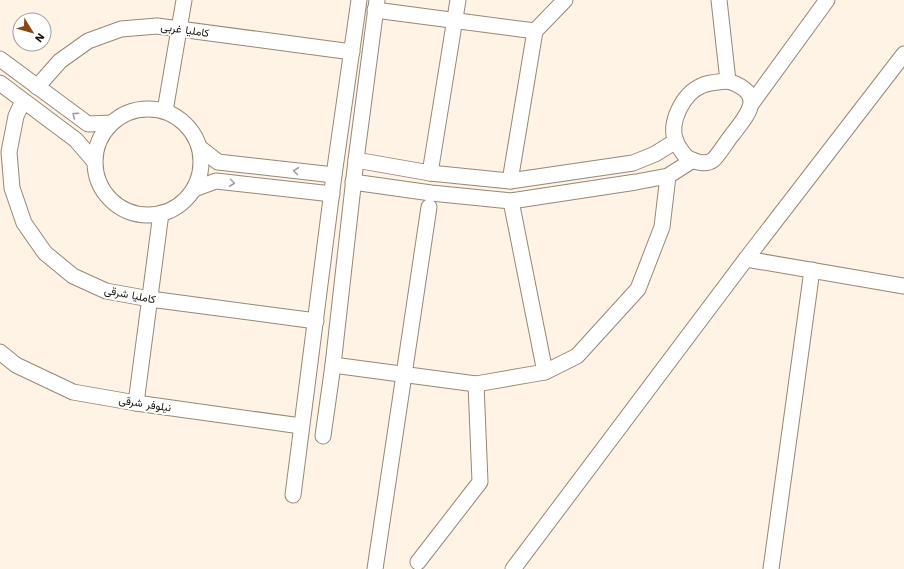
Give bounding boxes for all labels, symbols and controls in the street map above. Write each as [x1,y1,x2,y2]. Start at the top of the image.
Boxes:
north arrow [12,12,52,52]
street label: کاملیا غربی [160,20,210,40]
text: N [32,31,47,45]
one-way arrow [72,112,79,120]
one-way arrow [293,167,299,176]
one-way arrow [229,178,235,187]
street label: کاملیا شرقی [103,284,157,306]
street label: نیلوفر شرقی [118,393,172,415]

